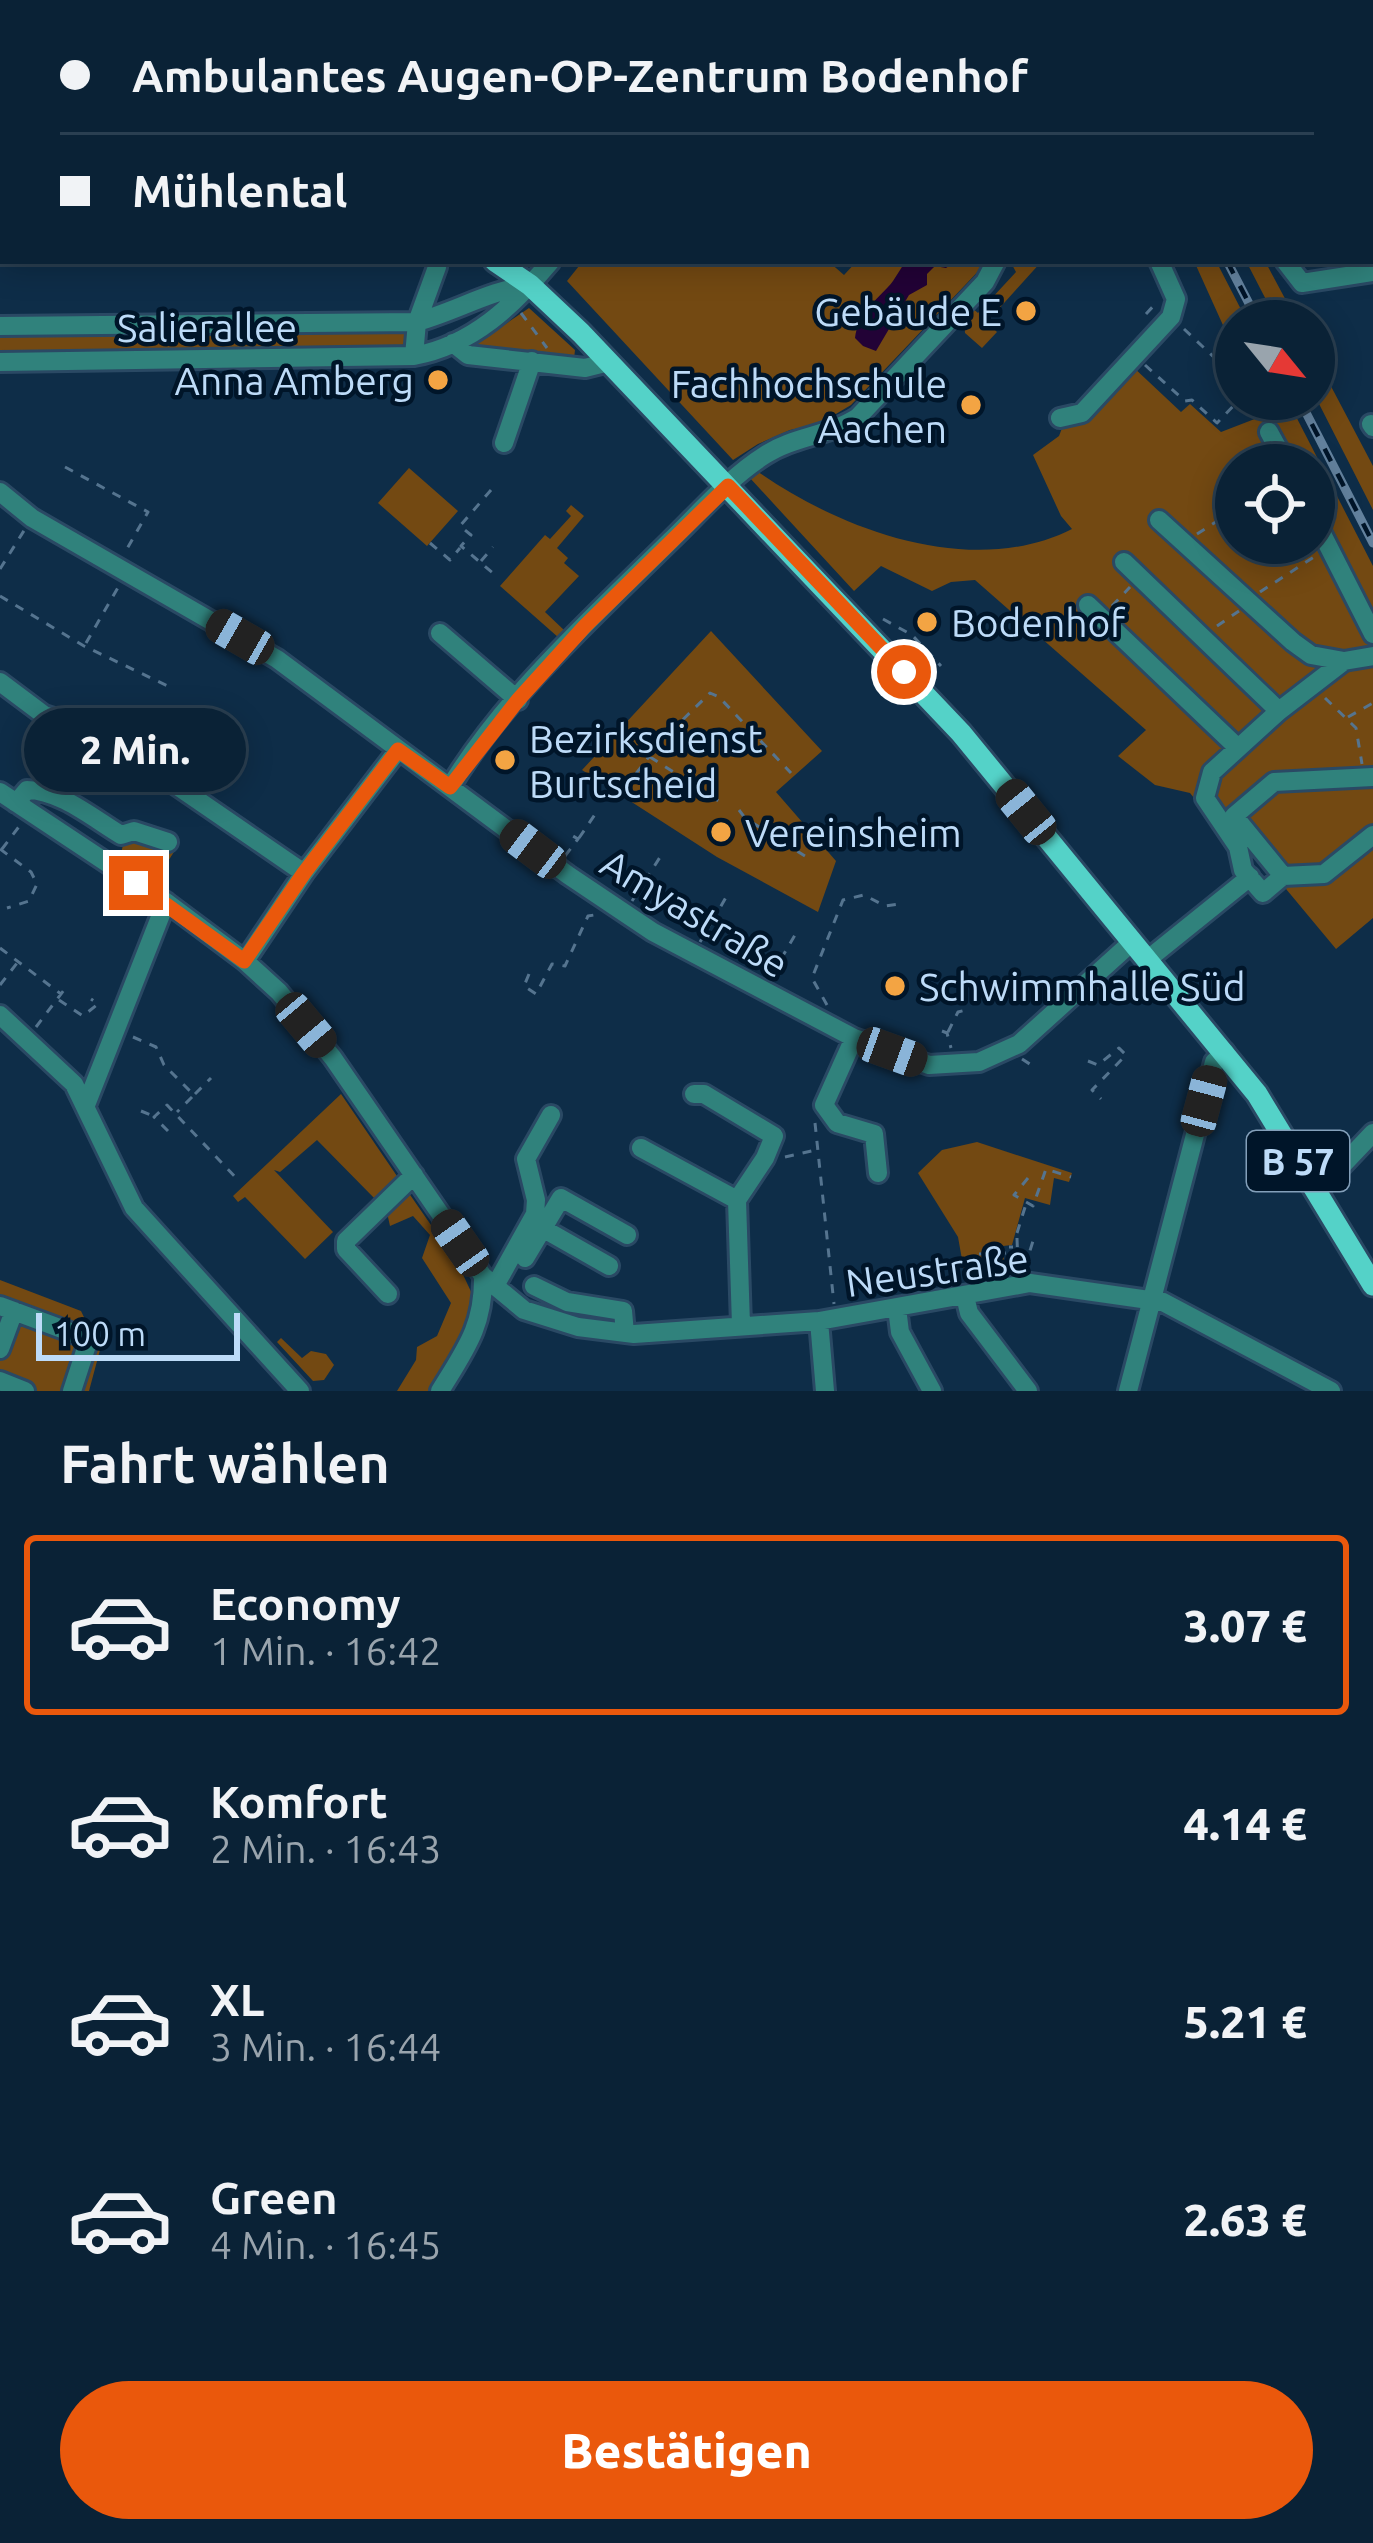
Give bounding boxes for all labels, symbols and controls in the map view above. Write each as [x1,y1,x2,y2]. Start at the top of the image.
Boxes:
text: Ambulantes Augen-OP-Zentrum Bodenhof [132,50,1028,101]
text: Mühlental [132,165,347,216]
place label: Gebäude E [814,290,1002,333]
marker: Gebäude E [1013,298,1039,324]
north arrow [1215,300,1335,420]
map controls [1215,300,1335,564]
street label: Salierallee [117,306,297,349]
place label: Anna Amberg [175,359,414,402]
place label: Fachhochschule Aachen [671,362,947,450]
marker: Anna Amberg [425,367,451,393]
marker: Fachhochschule Aachen [958,392,984,418]
button: locate [1215,444,1335,564]
place label: Bodenhof [951,601,1126,644]
car [200,603,280,671]
marker: Bodenhof [914,609,940,635]
route start [877,645,931,699]
callout: 2 Min. [25,709,247,793]
place label: Bezirksdienst Burtscheid [529,717,762,805]
text: 2 Min. [80,728,190,771]
marker: Bezirksdienst Burtscheid [492,747,518,773]
car [989,773,1063,851]
place label: Vereinsheim [745,811,962,854]
car [493,813,573,885]
marker: Vereinsheim [708,819,734,845]
street label: Amyastraße [594,841,796,985]
route end [109,856,163,910]
place label: Schwimmhalle Süd [919,965,1246,1008]
marker: Schwimmhalle Süd [882,973,908,999]
car [269,986,343,1064]
car [852,1023,932,1081]
car [1177,1062,1231,1140]
road number: B 57 [1247,1131,1349,1191]
car [425,1203,495,1283]
street label: Neustraße [843,1236,1031,1304]
scale bar [36,1307,240,1360]
text: 100 m [54,1315,146,1352]
text: Fahrt wählen [60,1433,390,1493]
icon: car [66,1571,174,1679]
text: Economy [210,1578,401,1629]
text: 3.07 € [1184,1600,1307,1651]
text: 1 Min. · 16:42 [210,1629,441,1672]
icon: car [66,1769,174,1877]
text: Komfort [210,1776,388,1827]
text: 4.14 € [1184,1798,1307,1849]
text: 2 Min. · 16:43 [210,1827,441,1870]
icon: car [66,1967,174,2075]
text: XL [210,1974,264,2025]
text: 5.21 € [1184,1996,1307,2047]
text: 3 Min. · 16:44 [210,2025,441,2068]
icon: car [66,2165,174,2273]
text: Green [210,2172,337,2223]
text: 2.63 € [1184,2194,1307,2245]
text: 4 Min. · 16:45 [210,2223,441,2266]
button: Bestätigen [60,2381,1313,2519]

